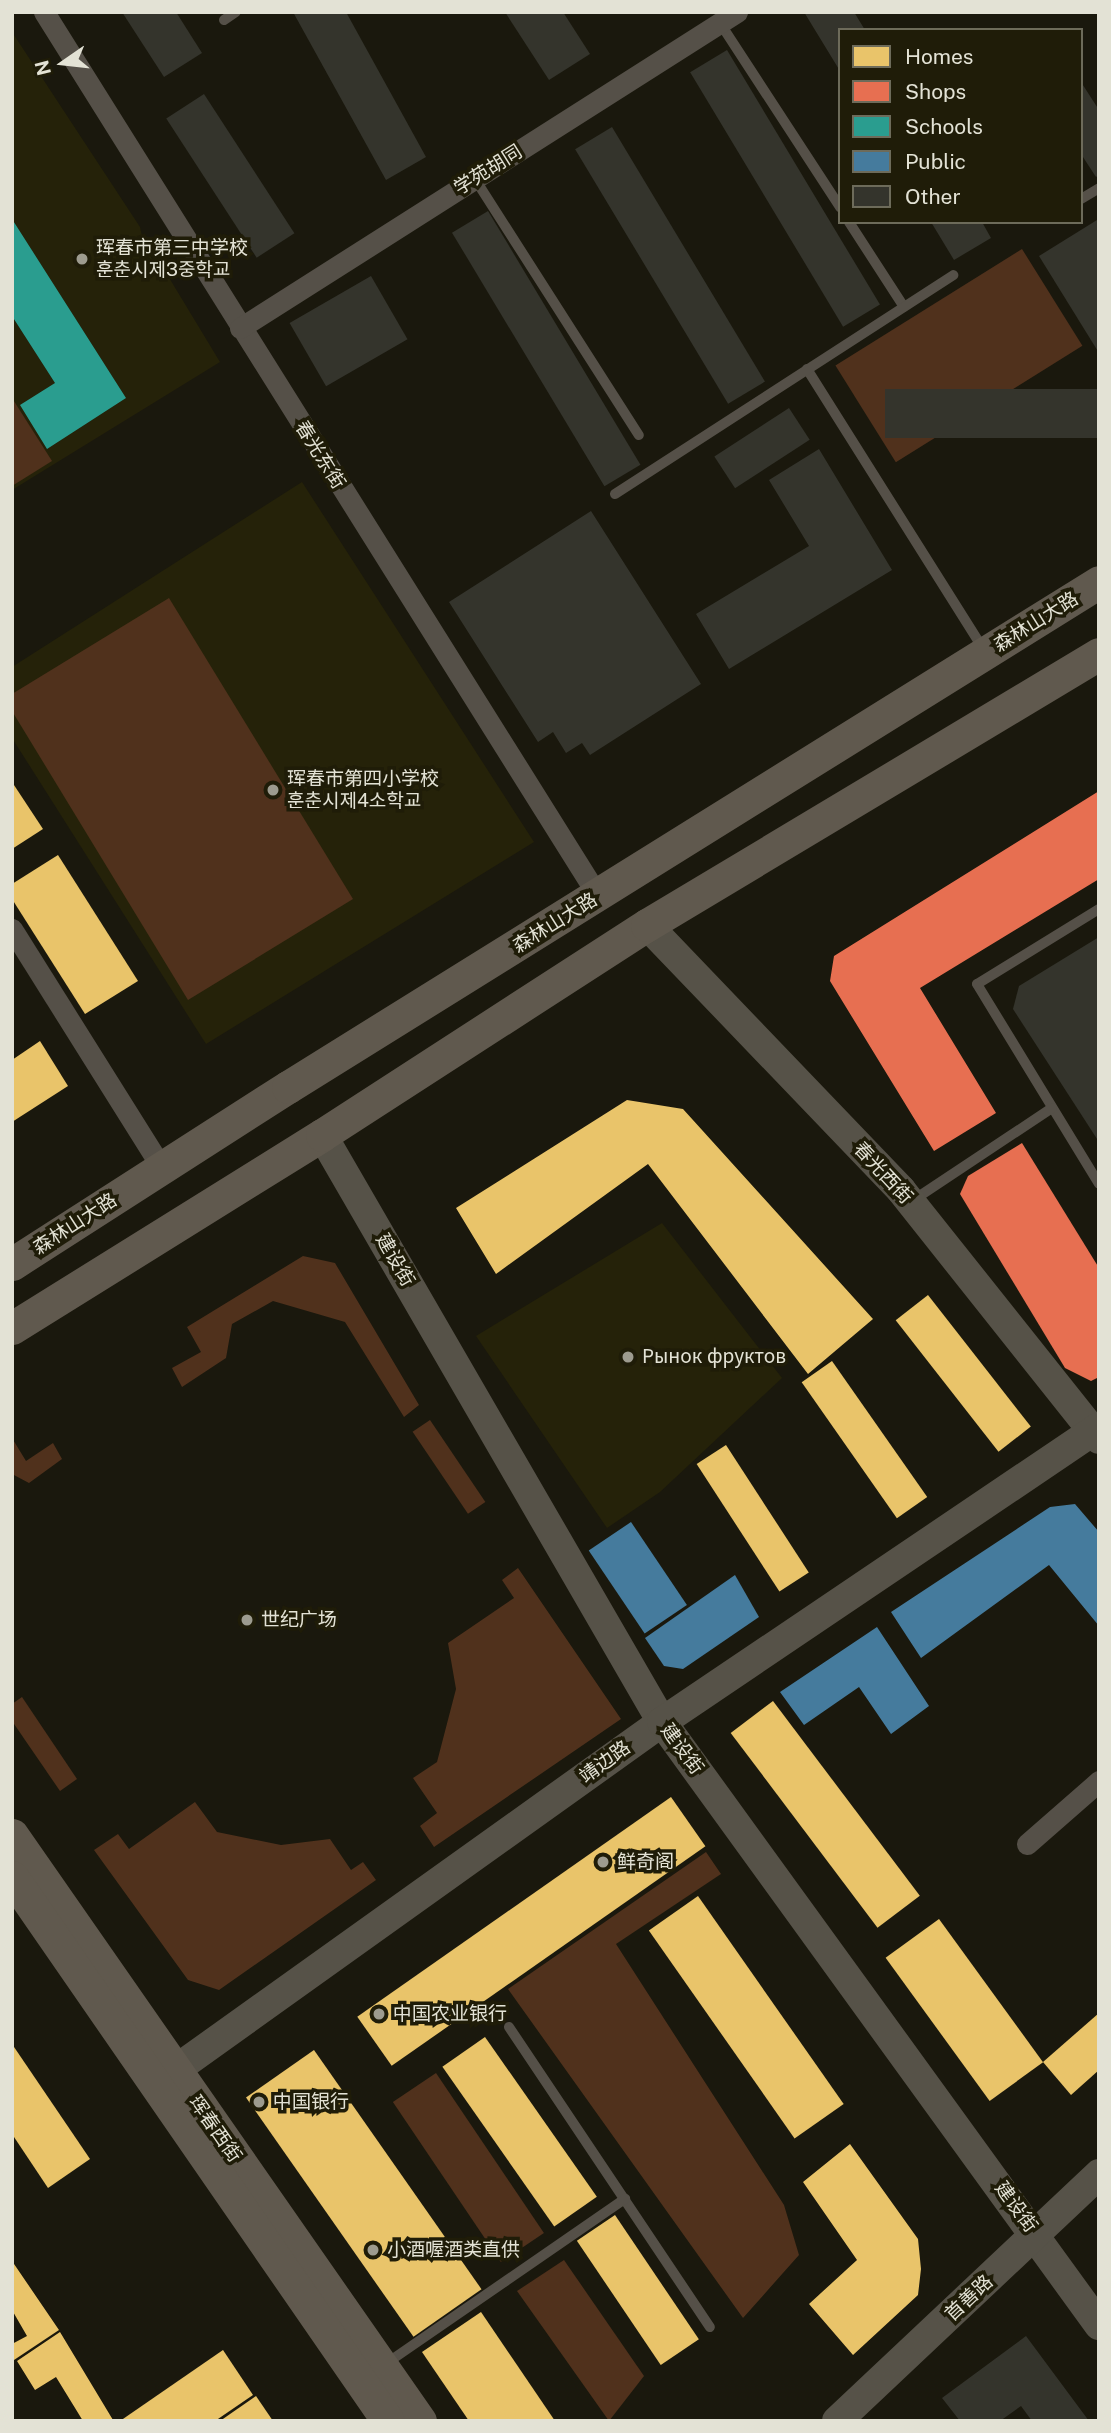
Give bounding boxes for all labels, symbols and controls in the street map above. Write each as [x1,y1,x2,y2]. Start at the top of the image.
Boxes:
north arrow [28,28,98,98]
legend [838,28,1083,224]
text: Homes [905,44,973,69]
text: N [30,58,55,78]
text: Shops [905,79,966,104]
text: Schools [905,114,983,139]
street label: 学苑胡同 [450,140,526,200]
text: Public [905,149,966,174]
text: Other [905,184,961,209]
place label: 珲春市第三中学校 훈춘시제3중학교 [96,237,248,281]
marker: 珲春市第三中学校 훈춘시제3중학교 [74,251,90,267]
street label: 春光东街 [290,417,350,493]
street label: 森林山大路 [990,587,1082,657]
place label: 珲春市第四小学校 훈춘시제4소학교 [287,768,439,812]
marker: 珲春市第四小学校 훈춘시제4소학교 [265,782,281,798]
street label: 森林山大路 [509,888,601,958]
street label: 春光西街 [849,1137,917,1209]
street label: 森林山大路 [29,1189,121,1259]
street label: 建设街 [371,1230,419,1290]
place label: Рынок фруктов [642,1346,786,1368]
marker: Рынок фруктов [620,1349,636,1365]
place label: 世纪广场 [261,1609,337,1631]
marker: 世纪广场 [239,1612,255,1628]
street label: 建设街 [656,1719,708,1779]
street label: 靖边路 [575,1736,635,1788]
place label: 鲜奇阁 [617,1851,674,1873]
marker: 鲜奇阁 [595,1854,611,1870]
place label: 中国农业银行 [393,2003,507,2025]
marker: 中国农业银行 [371,2006,387,2022]
street label: 珲春西街 [184,2091,246,2167]
place label: 中国银行 [273,2091,349,2113]
marker: 中国银行 [251,2094,267,2110]
street label: 建设街 [990,2177,1042,2237]
place label: 小酒喔酒类直供 [387,2239,520,2261]
marker: 小酒喔酒类直供 [365,2242,381,2258]
street label: 首善路 [940,2270,998,2326]

